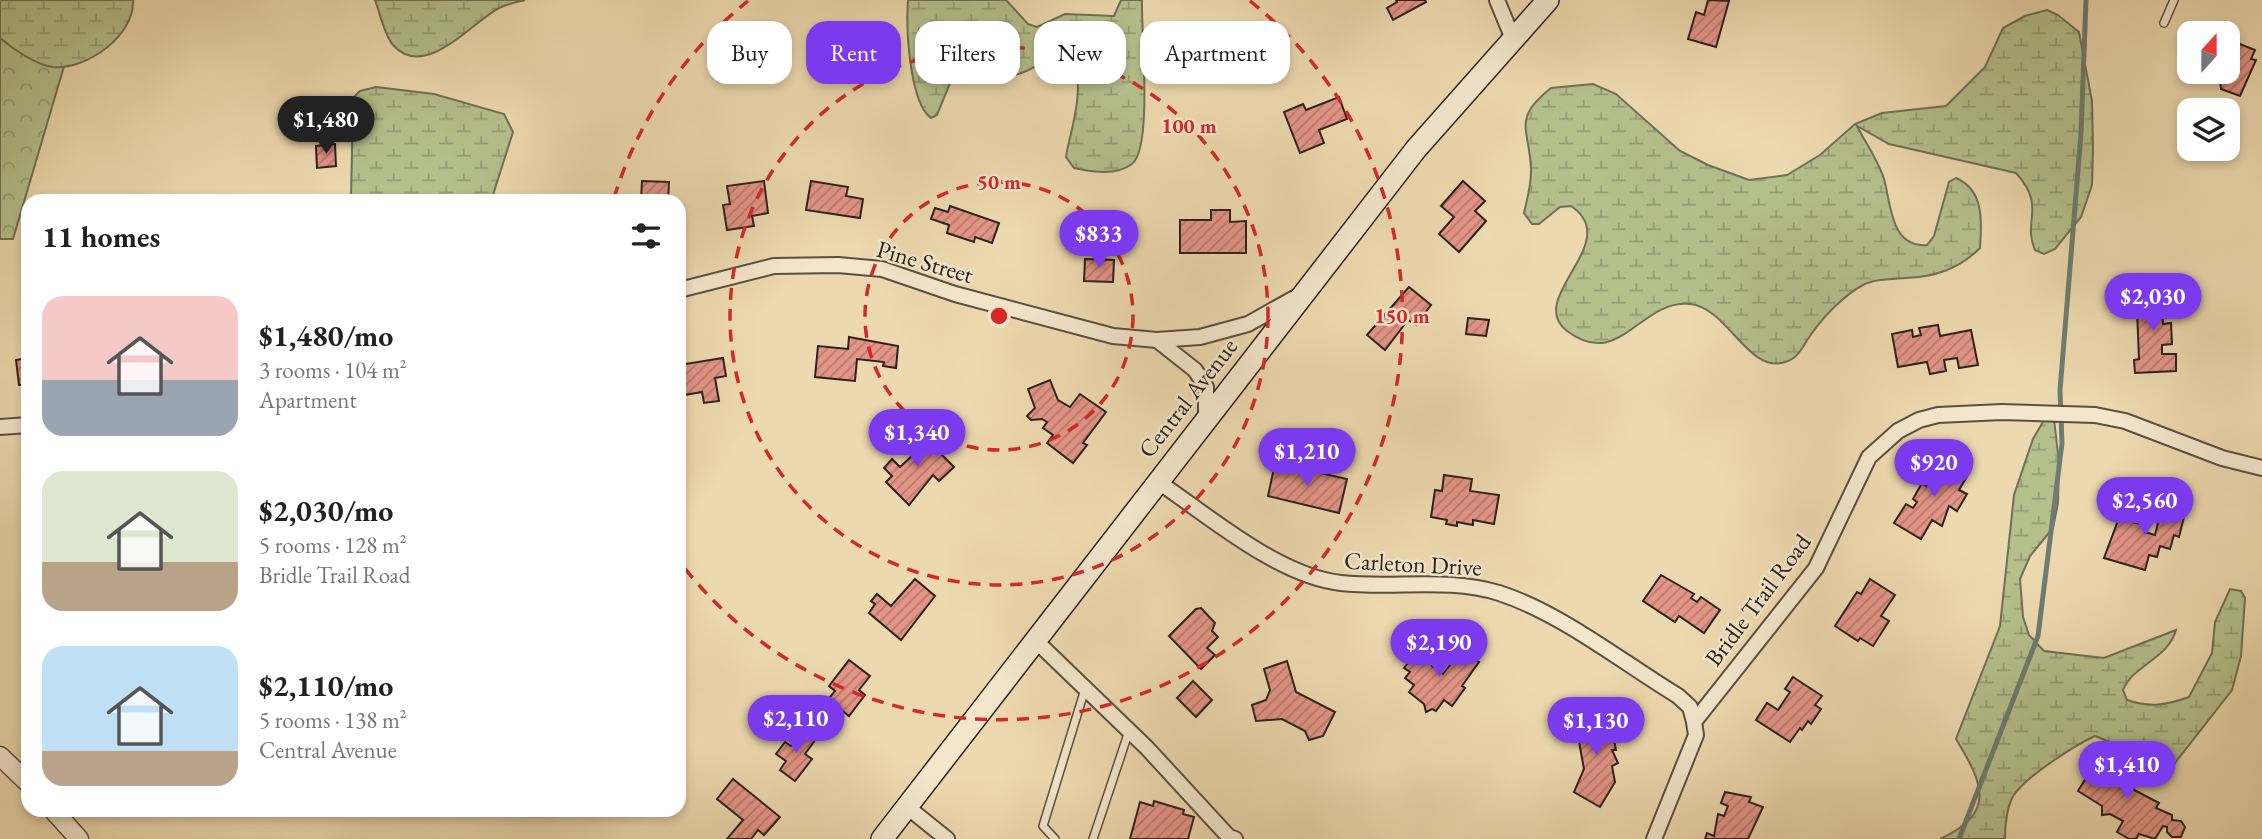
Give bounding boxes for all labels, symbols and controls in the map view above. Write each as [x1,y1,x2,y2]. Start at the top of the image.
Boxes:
chip: Buy [707,21,792,84]
chip: Rent [806,21,901,84]
chip: Filters [915,21,1020,84]
chip: New [1034,21,1126,84]
chip: Apartment [1140,21,1290,84]
north arrow [2177,21,2240,84]
map controls [2177,21,2240,161]
pin: $1,480 [269,96,383,156]
button: layers [2177,98,2240,161]
text: $1,480 [294,104,358,134]
text: 100 m [1161,112,1217,139]
text: 50 m [977,168,1021,195]
pin: $833 [1058,210,1140,270]
text: 11 homes [42,217,160,256]
icon: filters [627,217,665,255]
text: $833 [1075,218,1123,248]
street label: Pine Street [873,233,977,290]
pin: $2,030 [2096,274,2210,333]
text: $2,030 [2121,281,2185,311]
text: 150 m [1374,302,1430,329]
centre of rings [987,304,1011,328]
text: $1,480/mo [259,316,393,355]
icon: home [98,324,182,408]
street label: Central Avenue [1131,332,1244,464]
text: 3 rooms · 104 m² [259,355,407,385]
text: Apartment [259,385,357,415]
pin: $1,340 [860,410,974,469]
text: $1,340 [885,417,949,447]
pin: $1,210 [1250,428,1364,488]
text: $1,210 [1275,436,1339,466]
pin: $920 [1893,440,1975,499]
text: $920 [1910,447,1958,477]
pin: $2,560 [2088,477,2202,537]
text: $2,560 [2113,485,2177,515]
text: $2,030/mo [259,491,393,530]
icon: home [98,499,182,583]
street label: Bridle Trail Road [1698,527,1818,672]
text: 5 rooms · 128 m² [259,530,407,560]
street label: Carleton Drive [1343,544,1483,583]
text: Bridle Trail Road [259,560,410,590]
pin: $2,190 [1382,620,1496,679]
text: $2,190 [1407,627,1471,657]
text: $2,110/mo [259,666,393,705]
icon: home [98,674,182,758]
pin: $2,110 [739,696,853,755]
pin: $1,130 [1539,698,1653,757]
text: $2,110 [764,703,828,733]
text: 5 rooms · 138 m² [259,705,407,735]
text: $1,130 [1564,705,1628,735]
text: Central Avenue [259,735,397,765]
pin: $1,410 [2070,742,2184,801]
text: $1,410 [2095,749,2159,779]

